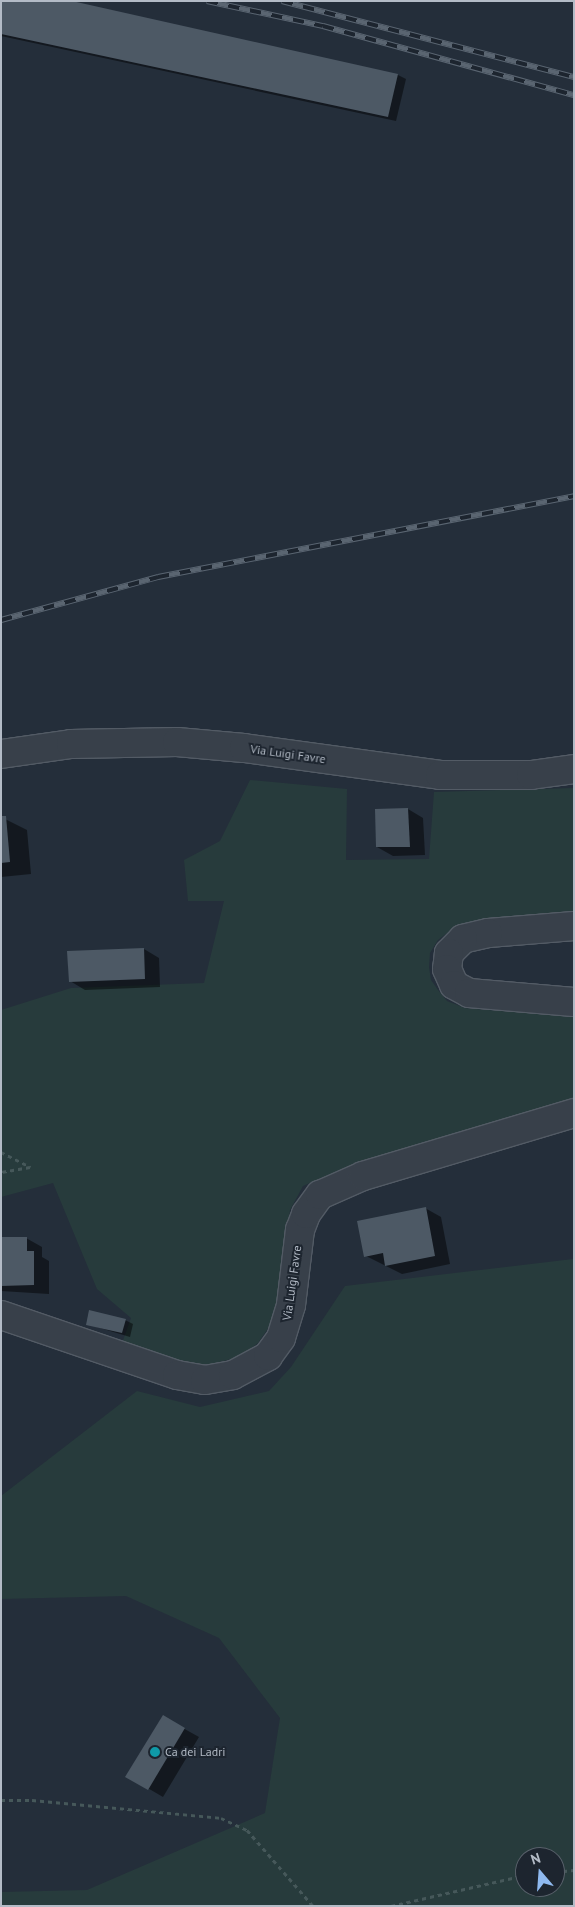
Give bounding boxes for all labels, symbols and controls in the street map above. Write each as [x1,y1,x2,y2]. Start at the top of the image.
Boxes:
street label: Via Luigi Favre [249,742,327,766]
street label: Via Luigi Favre [280,1244,304,1322]
place label: Ca dei Ladri [165,1745,225,1759]
marker: Ca dei Ladri [149,1746,161,1758]
north arrow [515,1847,565,1897]
text: N [529,1849,543,1869]

